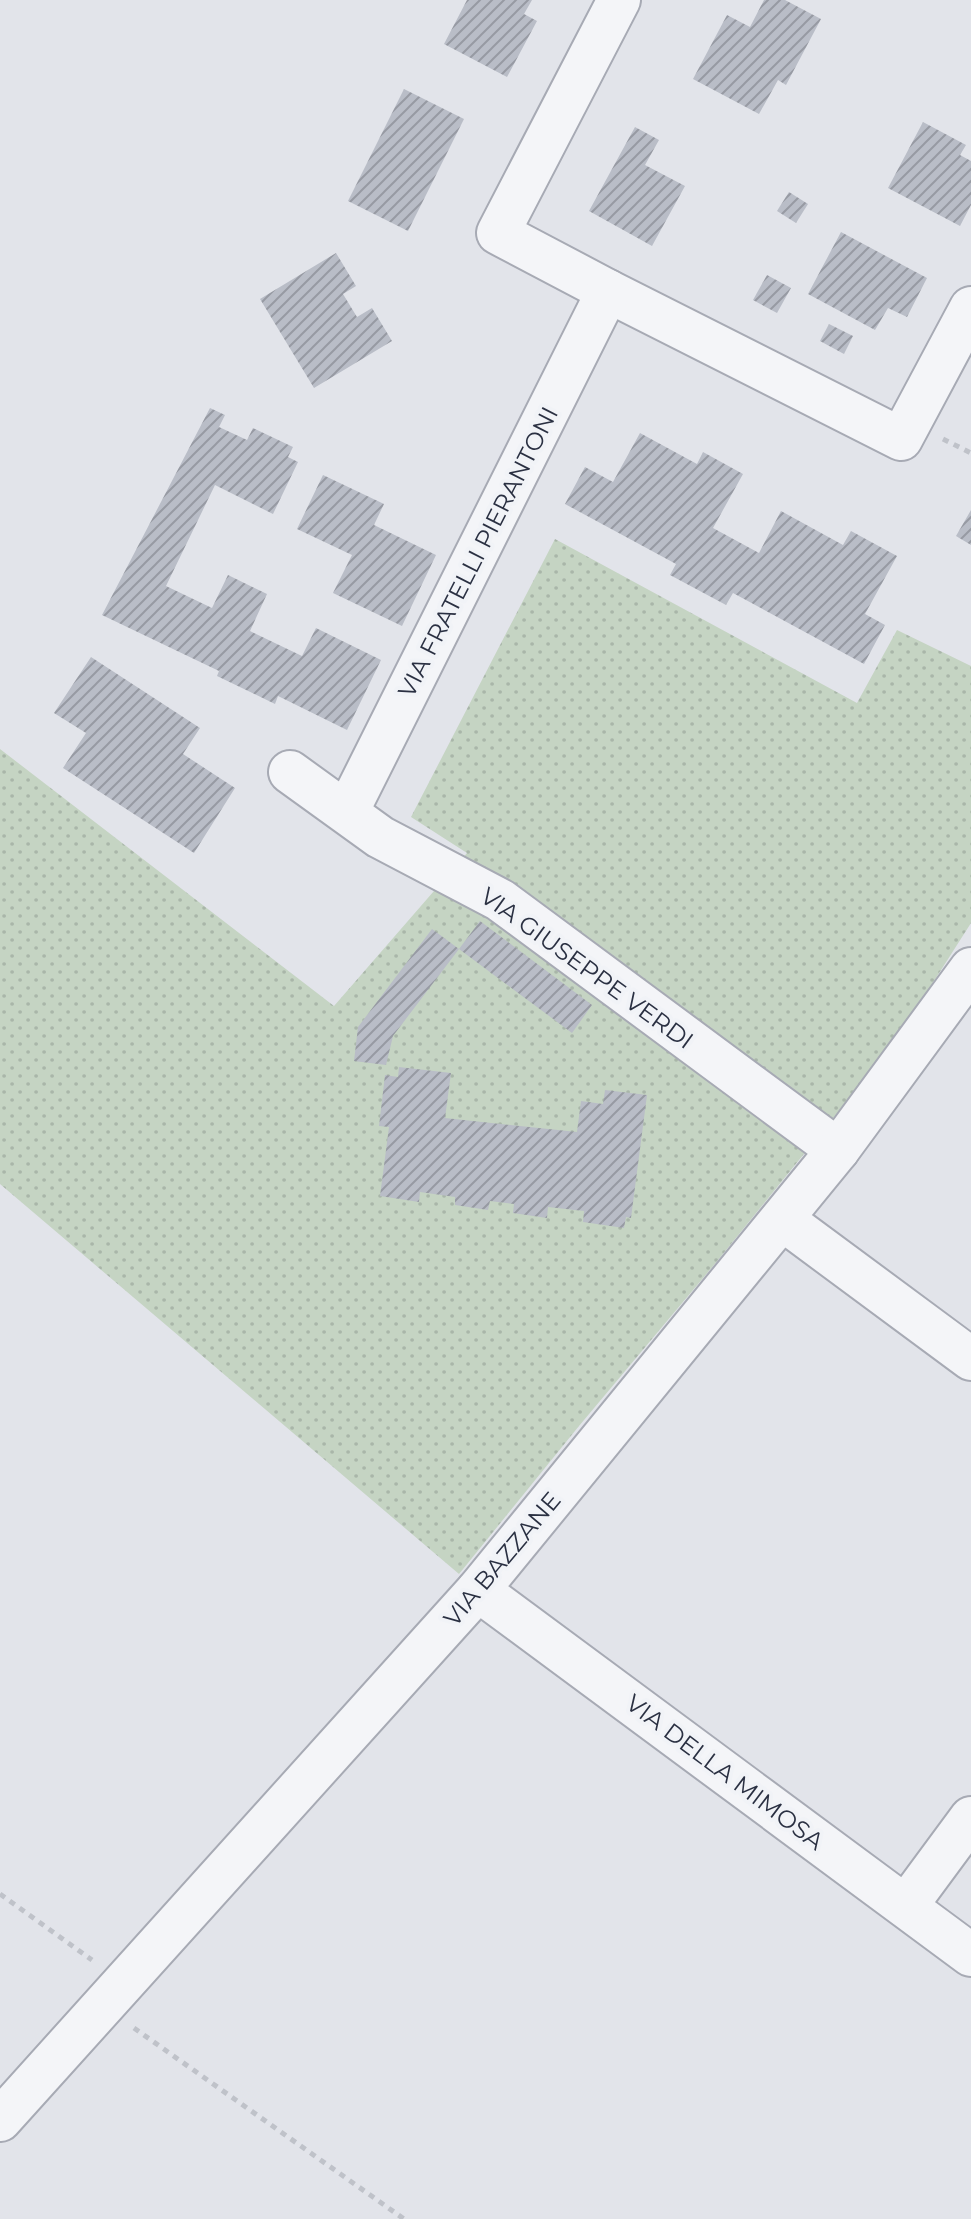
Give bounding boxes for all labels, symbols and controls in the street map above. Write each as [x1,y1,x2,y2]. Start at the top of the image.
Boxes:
street label: VIA FRATELLI PIERANTONI [392,402,564,702]
street label: VIA GIUSEPPE VERDI [475,881,699,1055]
street label: VIA BAZZANE [437,1486,567,1632]
street label: VIA DELLA MIMOSA [620,1688,830,1856]

